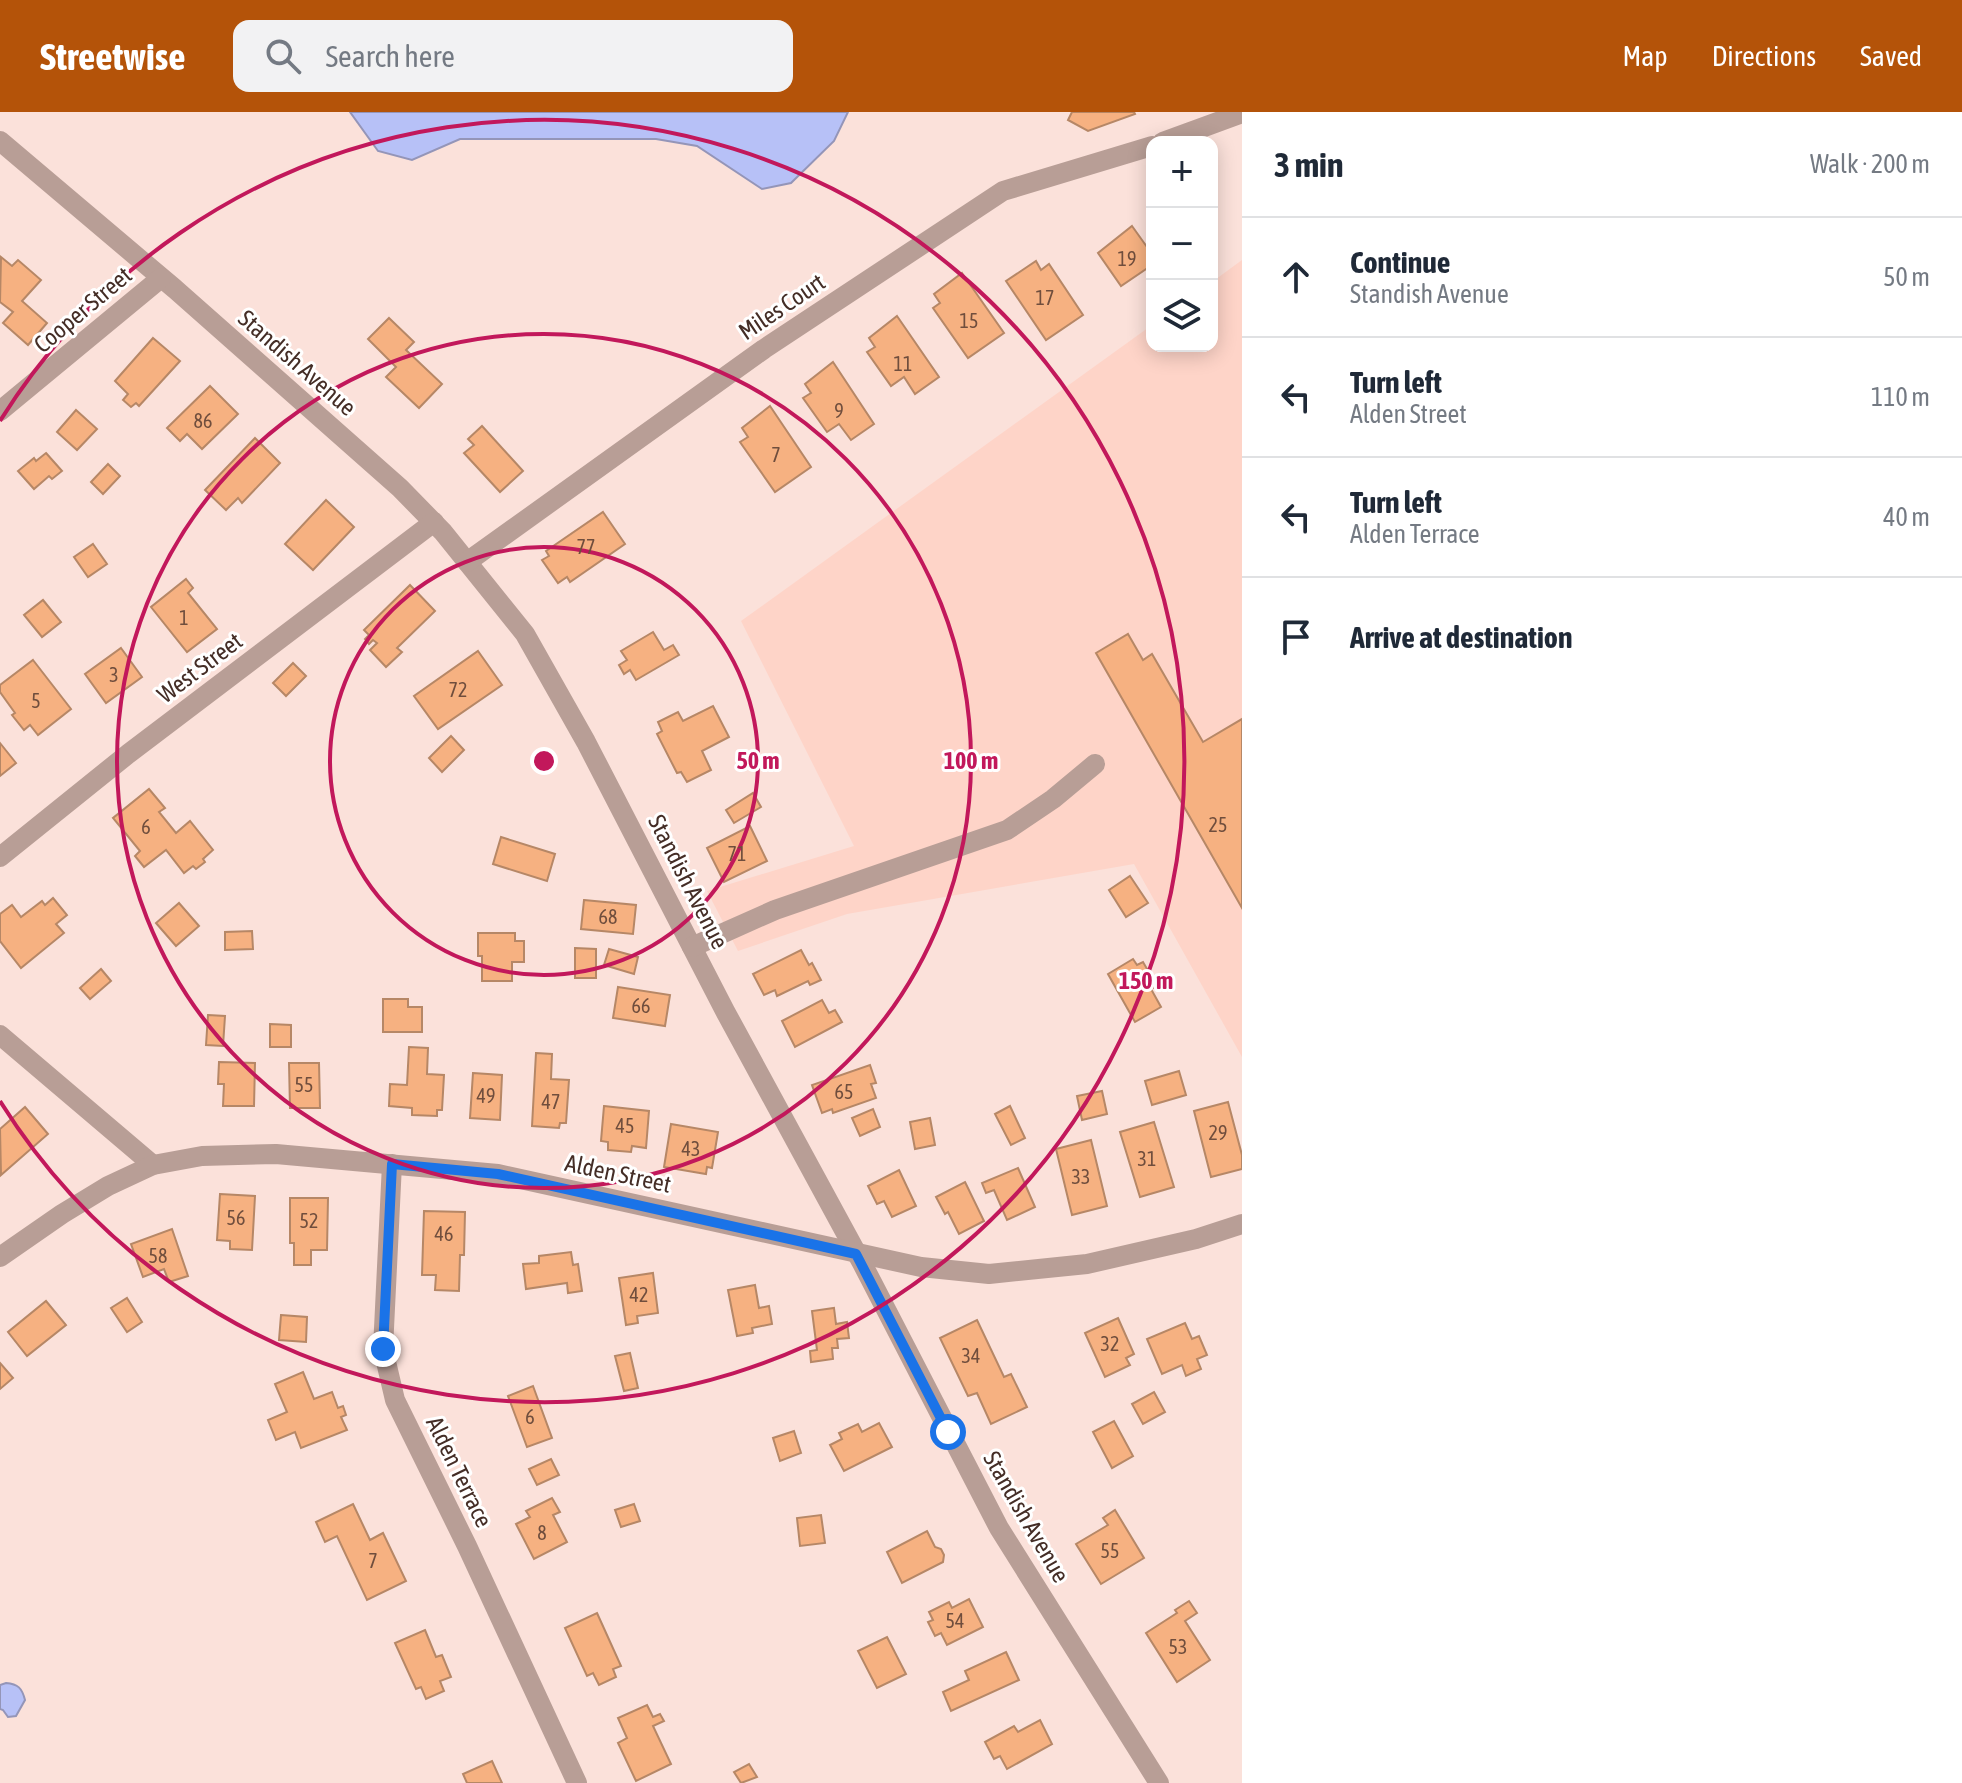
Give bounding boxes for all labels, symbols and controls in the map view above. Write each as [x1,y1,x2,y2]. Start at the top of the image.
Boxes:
search box [233,20,793,92]
icon: search [261,34,305,78]
text: Streetwise [40,35,185,78]
text: Search here [325,39,455,73]
text: Map [1623,40,1668,72]
text: Directions [1712,40,1816,72]
text: Saved [1860,40,1922,72]
map controls [1146,136,1218,352]
button: + [1146,136,1218,208]
text: 3 min [1274,145,1343,184]
text: Walk · 200 m [1810,149,1930,179]
button: − [1146,208,1218,280]
text: Continue [1350,245,1450,279]
house number: 19 [1118,247,1136,270]
icon: ahead [1274,255,1318,299]
street label: Cooper Street [29,261,137,358]
text: 50 m [1883,262,1930,292]
street label: Miles Court [734,268,830,345]
text: Standish Avenue [1350,279,1509,309]
button: layers [1146,280,1218,352]
house number: 17 [1036,286,1054,309]
street label: Standish Avenue [233,304,361,421]
house number: 15 [960,309,978,332]
house number: 11 [894,352,912,375]
text: Turn left [1350,365,1442,399]
icon: left [1274,375,1318,419]
text: 110 m [1871,382,1930,412]
house number: 9 [834,399,844,422]
text: Alden Street [1350,399,1467,429]
house number: 86 [194,409,212,432]
house number: 7 [771,443,781,466]
text: Turn left [1350,485,1442,519]
icon: left [1274,495,1318,539]
text: 40 m [1883,502,1930,532]
text: Alden Terrace [1350,519,1480,549]
house number: 77 [577,535,595,558]
house number: 1 [179,606,189,629]
icon: arrive [1274,615,1318,659]
text: Arrive at destination [1350,620,1572,654]
street label: West Street [152,627,247,708]
house number: 3 [109,663,119,686]
house number: 72 [449,678,467,701]
house number: 5 [31,689,41,712]
centre of rings [530,747,558,775]
text: 50 m [736,747,780,774]
text: 100 m [944,747,998,774]
street label: Standish Avenue [643,810,734,953]
house number: 25 [1209,813,1227,836]
house number: 6 [141,815,151,838]
house number: 71 [728,842,746,865]
house number: 68 [599,905,617,928]
text: 150 m [1119,967,1173,994]
house number: 66 [632,994,650,1017]
house number: 55 [295,1073,313,1096]
house number: 65 [835,1080,853,1103]
house number: 49 [477,1084,495,1107]
house number: 47 [542,1090,560,1113]
house number: 45 [616,1114,634,1137]
house number: 29 [1209,1121,1227,1144]
house number: 43 [682,1137,700,1160]
house number: 31 [1138,1147,1156,1170]
street label: Alden Street [563,1149,674,1198]
house number: 33 [1072,1165,1090,1188]
house number: 56 [227,1206,245,1229]
house number: 52 [300,1209,318,1232]
house number: 46 [435,1222,453,1245]
house number: 58 [149,1244,167,1267]
house number: 42 [630,1283,648,1306]
route end [365,1331,401,1367]
house number: 32 [1101,1332,1119,1355]
house number: 34 [962,1344,980,1367]
house number: 6 [525,1405,535,1428]
street label: Alden Terrace [421,1412,498,1531]
route start [930,1414,966,1450]
street label: Standish Avenue [978,1447,1075,1587]
house number: 8 [537,1521,547,1544]
house number: 55 [1101,1539,1119,1562]
house number: 7 [368,1549,378,1572]
house number: 54 [946,1609,964,1632]
house number: 53 [1169,1635,1187,1658]

